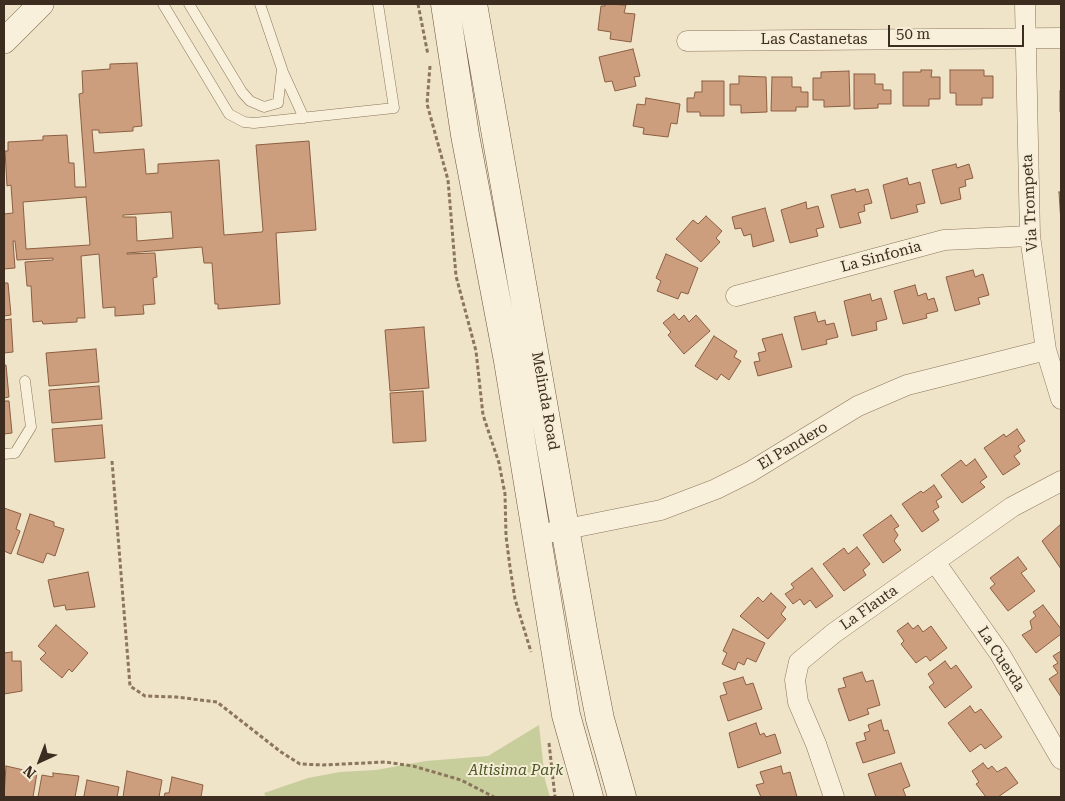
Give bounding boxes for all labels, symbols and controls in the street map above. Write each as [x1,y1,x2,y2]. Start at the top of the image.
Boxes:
scale bar [890,15,1026,47]
text: 50 m [896,25,930,43]
street label: Las Castanetas [761,31,867,49]
street label: Via Trompeta [1018,154,1042,252]
street label: La Sinfonia [839,238,923,276]
street label: Melinda Road [527,350,563,452]
street label: El Pandero [755,418,831,474]
street label: La Flauta [837,582,901,634]
street label: La Cuerda [973,623,1029,695]
north arrow [15,736,65,786]
text: N [20,762,39,781]
park label: Altisima Park [469,762,563,780]

